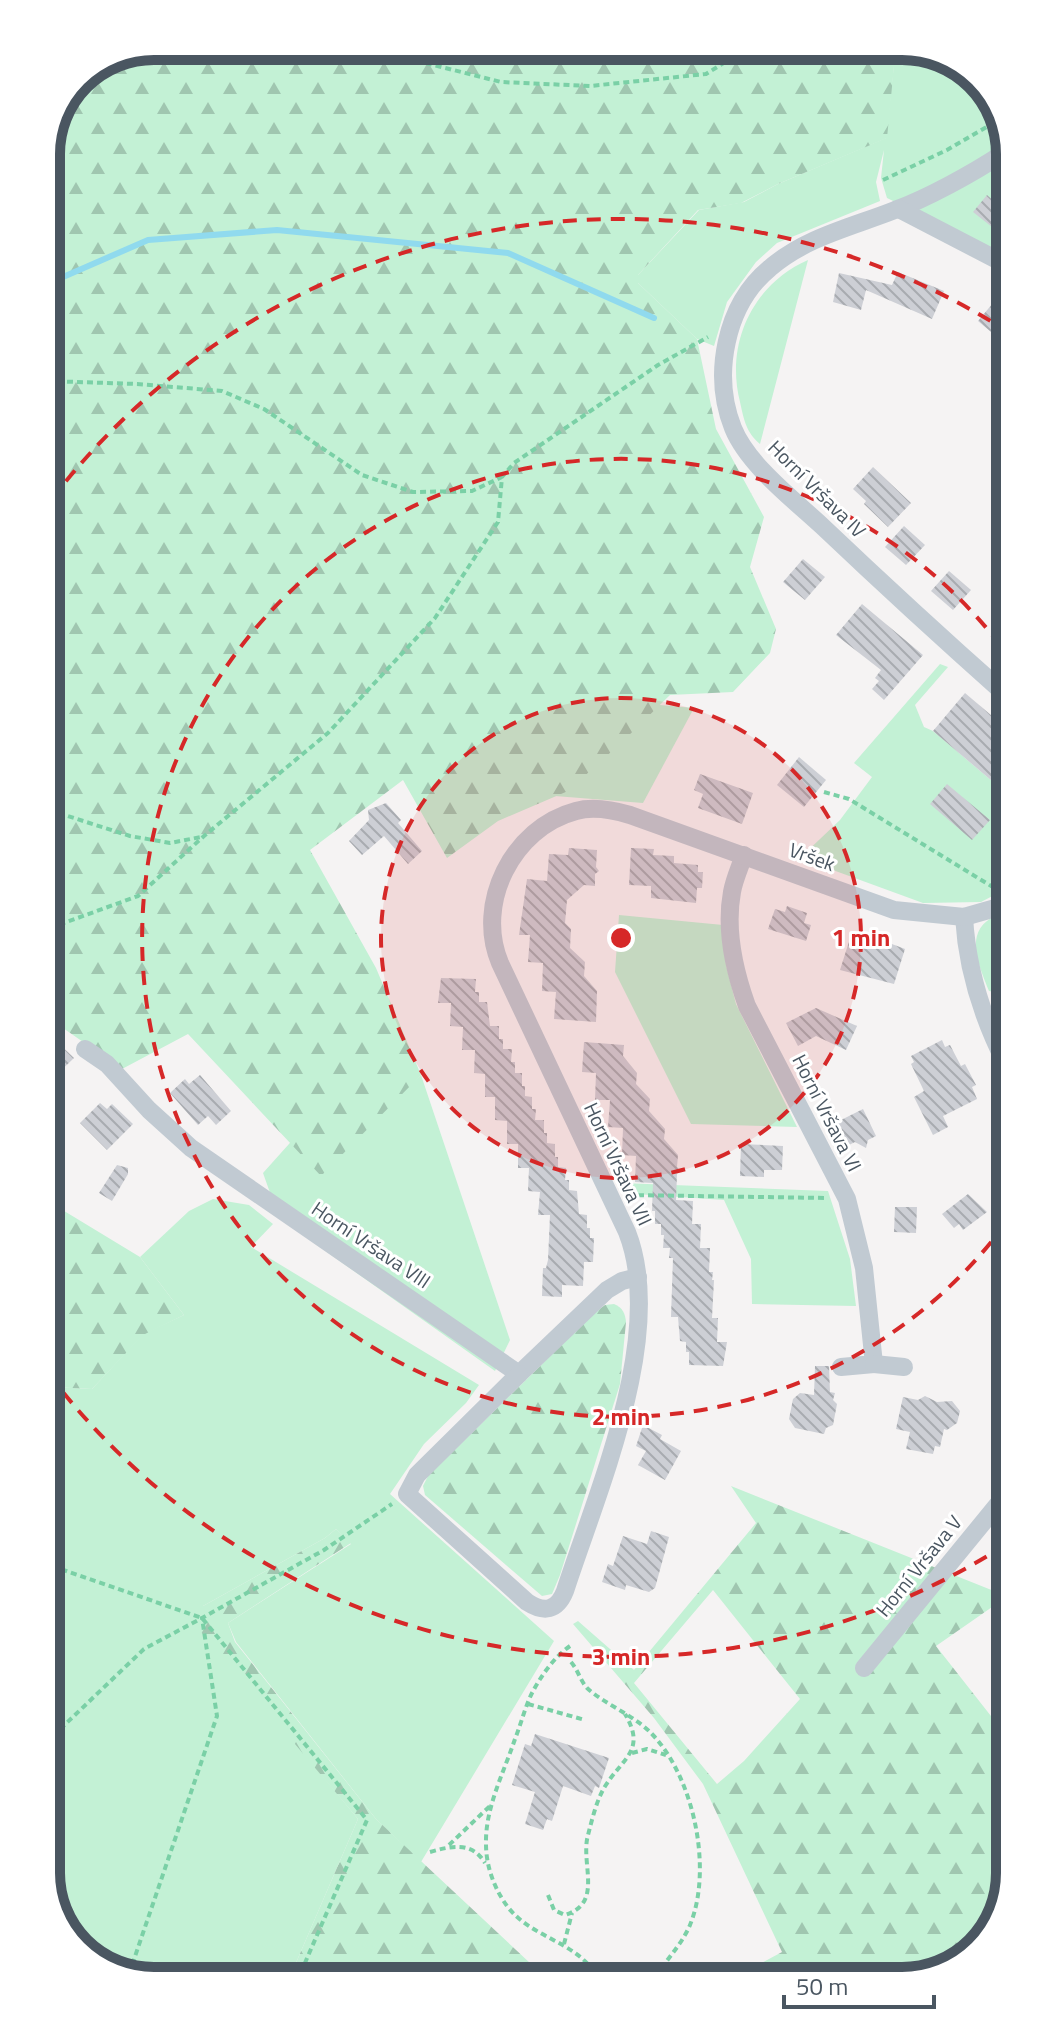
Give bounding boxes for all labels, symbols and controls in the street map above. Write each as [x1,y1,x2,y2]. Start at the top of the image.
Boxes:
street label: Horní Vršava IV [761,432,874,545]
street label: Vršek [785,834,840,879]
text: 1 min [832,919,890,955]
centre of rings [607,924,635,952]
street label: Horní Vršava VI [785,1049,870,1177]
street label: Horní Vršava VII [576,1097,661,1231]
street label: Horní Vršava VIII [305,1193,437,1296]
text: 2 min [592,1398,650,1434]
street label: Horní Vršava V [868,1508,970,1623]
text: 3 min [592,1638,650,1674]
scale bar [784,1959,934,2009]
text: 50 m [796,1968,848,2004]

